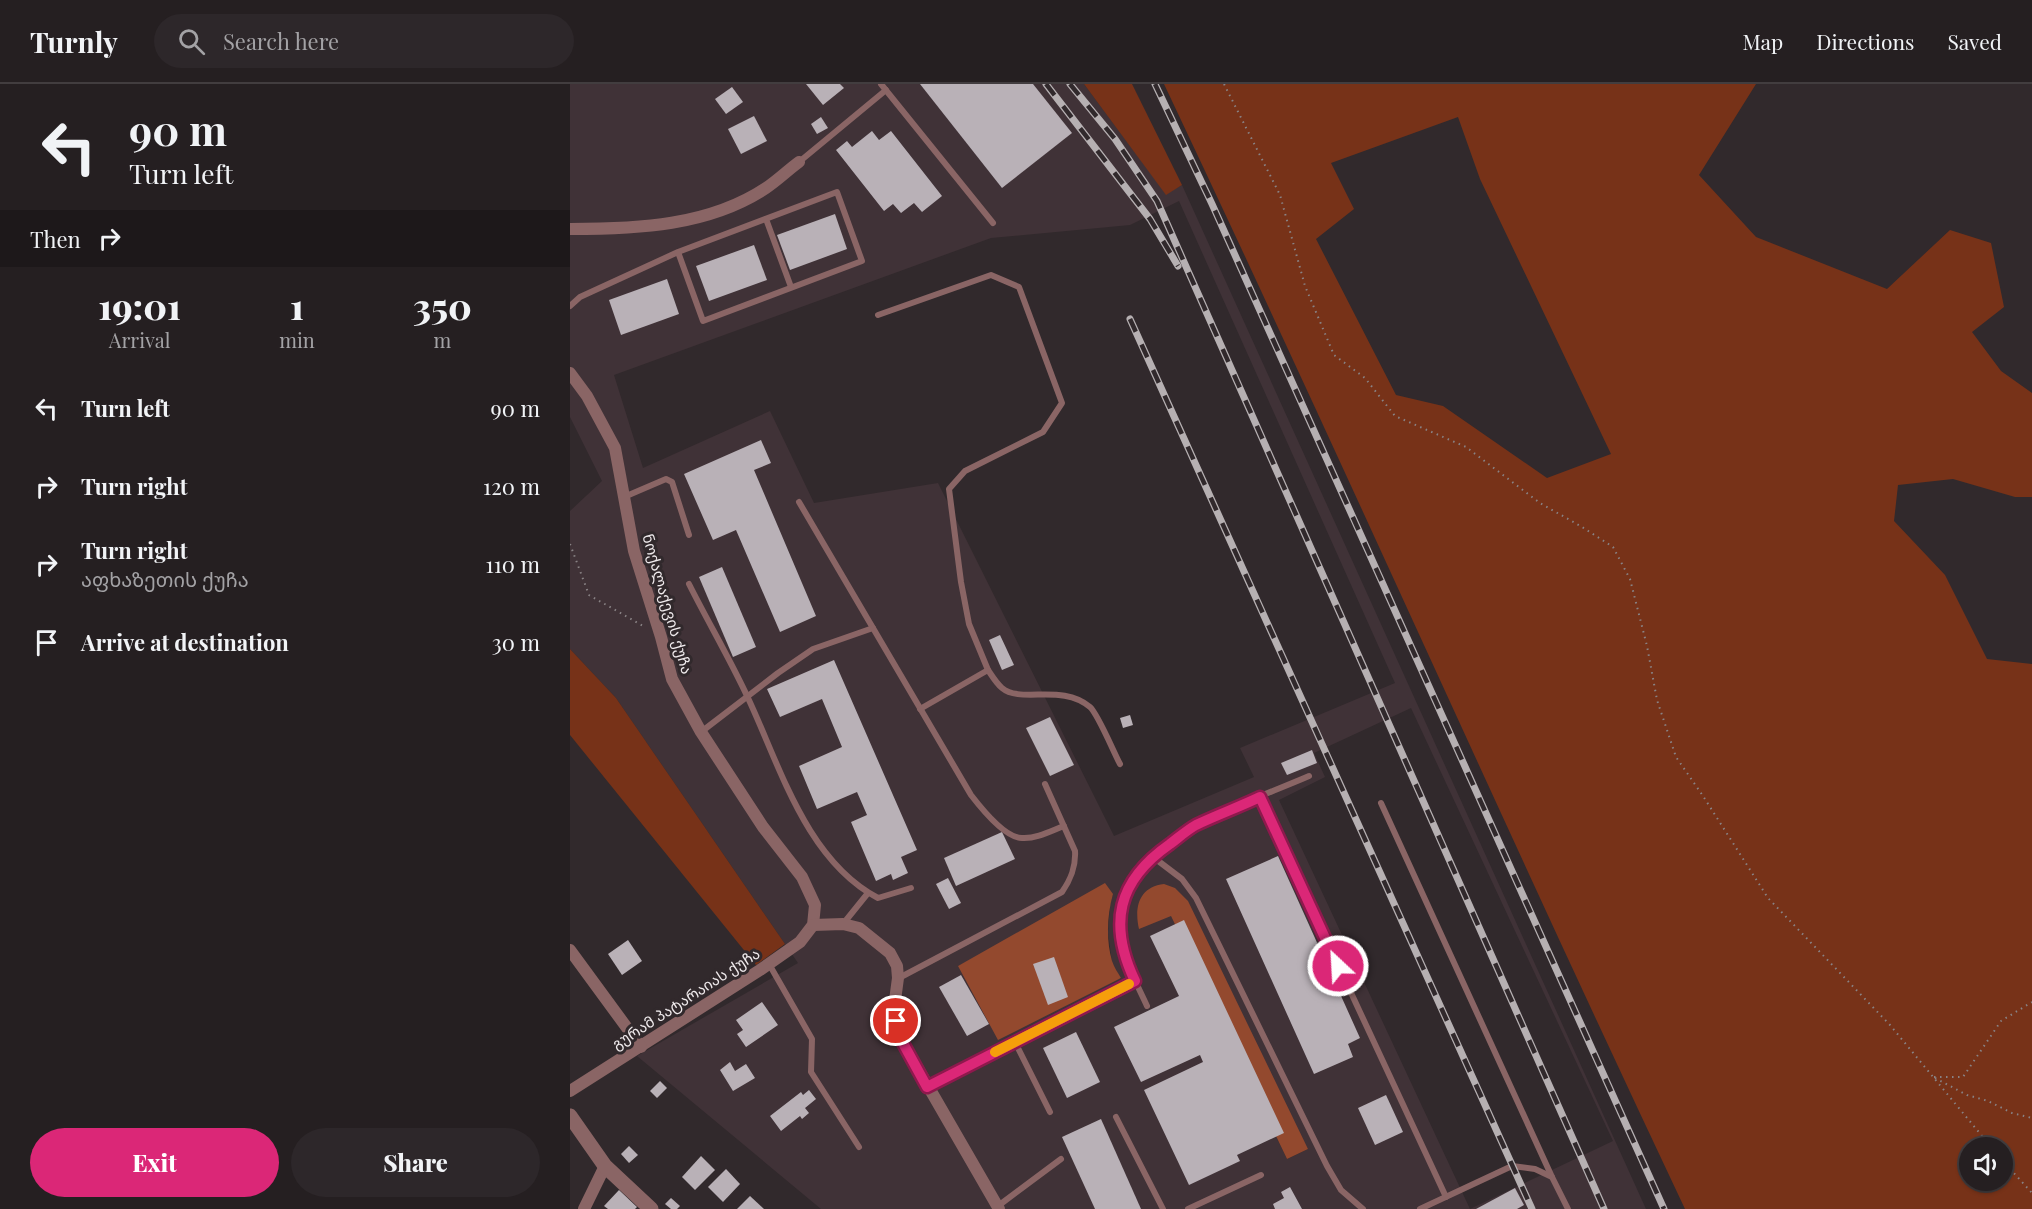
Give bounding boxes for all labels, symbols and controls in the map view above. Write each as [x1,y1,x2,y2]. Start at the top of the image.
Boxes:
search box [154,14,574,68]
text: Turnly [30,23,118,60]
icon: search [175,25,208,58]
text: Search here [223,26,339,56]
text: Map [1742,27,1783,55]
text: Directions [1816,27,1914,55]
text: Saved [1947,27,2002,55]
text: 90 m [129,101,227,157]
icon: left [30,108,108,186]
text: Turn left [129,155,233,191]
icon: right [93,222,126,255]
text: Then [30,224,81,254]
text: 19:01 [98,281,181,329]
text: 1 [290,281,304,329]
text: 350 [413,281,472,329]
text: Arrival [109,326,170,353]
text: min [279,326,315,353]
text: m [434,326,451,353]
icon: left [30,392,63,425]
text: Turn left [81,393,170,423]
text: 90 m [491,393,540,423]
icon: right [30,470,63,503]
text: Turn right [81,471,187,501]
text: 120 m [483,471,540,501]
street label: ნოქალაქევის ქუჩა [638,531,698,676]
text: Turn right [81,535,187,565]
icon: right [30,548,63,581]
text: 110 m [486,549,540,579]
text: აფხაზეთის ქუჩა [81,565,249,592]
icon: arrive [30,626,63,659]
text: Arrive at destination [81,627,289,657]
text: 30 m [492,627,540,657]
position arrow [1306,934,1370,998]
street label: გურამ პატარაიას ქუჩა [608,943,763,1054]
pin [870,995,921,1046]
icon: arrive [879,1004,912,1037]
button: Exit [30,1128,279,1197]
button: Share [291,1128,540,1197]
map controls [1959,1137,2013,1191]
button: sound [1959,1137,2013,1191]

